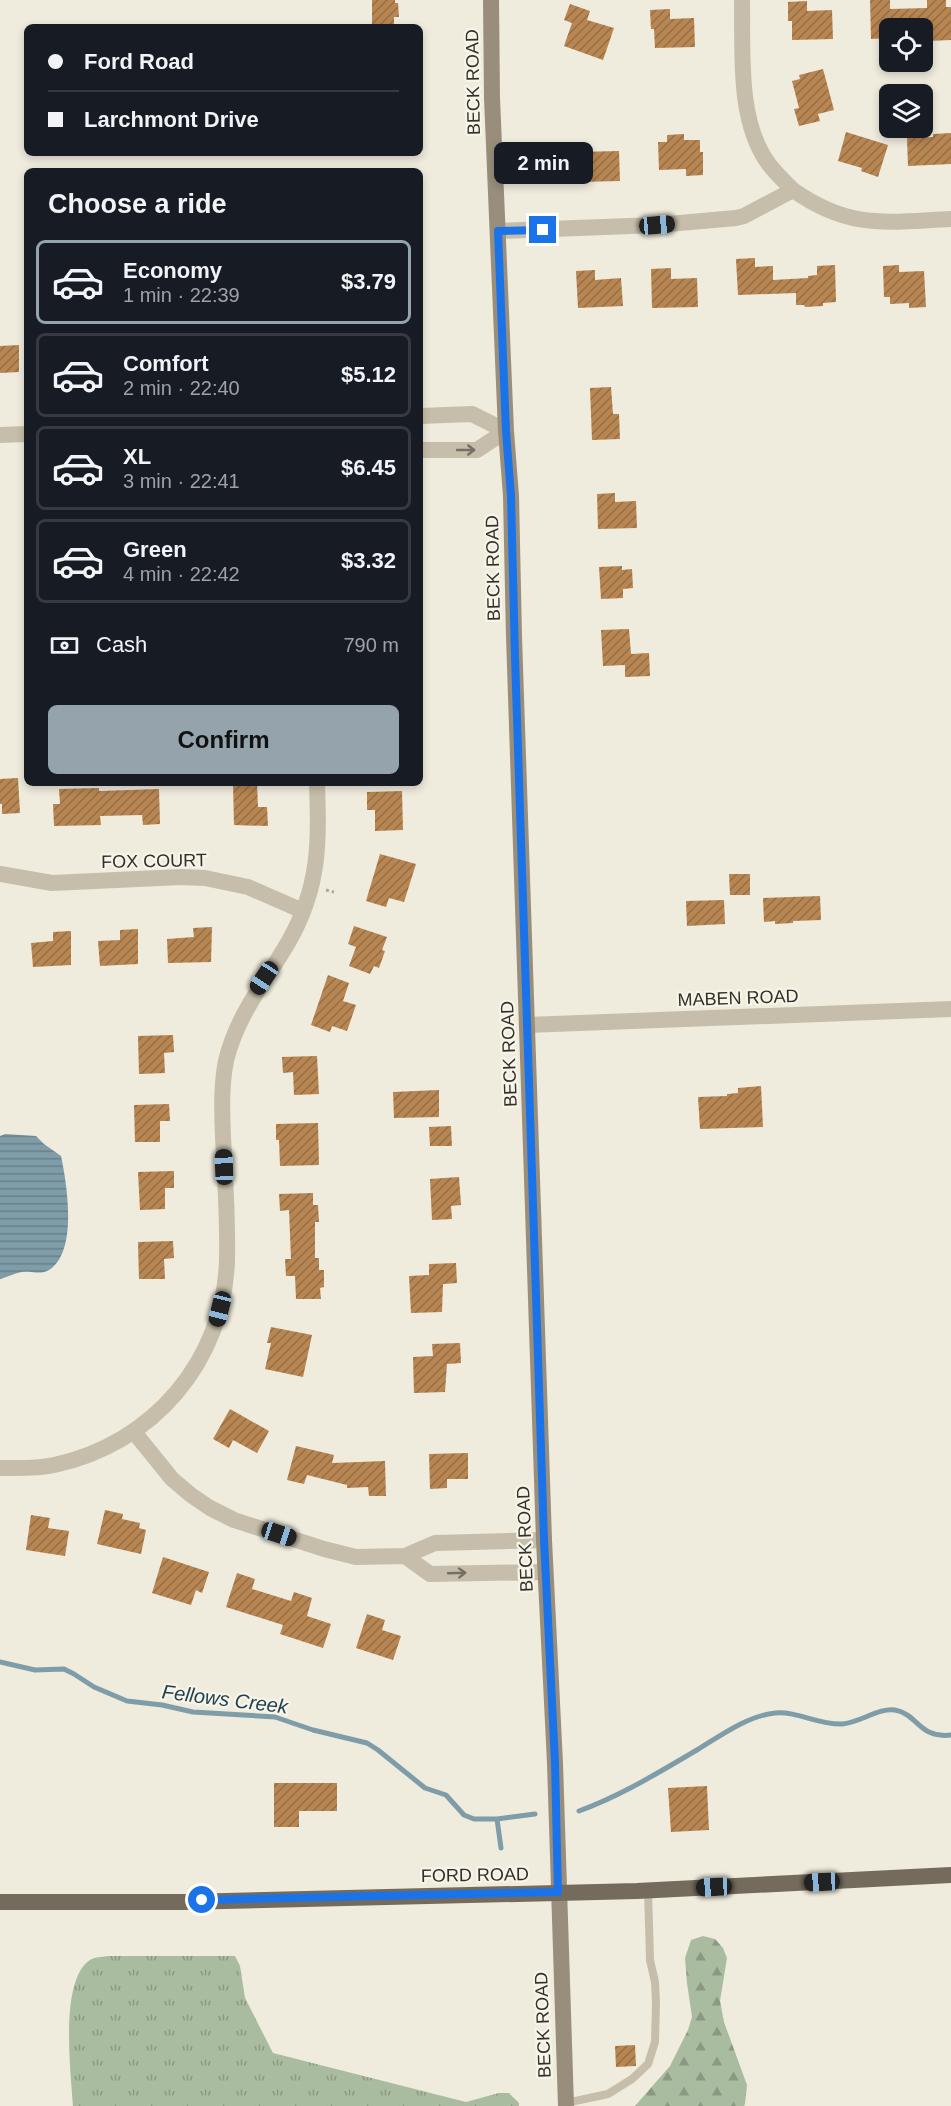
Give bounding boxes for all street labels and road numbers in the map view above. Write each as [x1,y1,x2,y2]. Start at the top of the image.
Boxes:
street label: BECK ROAD [462,29,484,135]
street label: BECK ROAD [482,515,504,621]
street label: FOX COURT [101,850,207,872]
street label: MABEN ROAD [677,986,799,1010]
street label: BECK ROAD [497,1001,521,1107]
street label: BECK ROAD [513,1486,537,1592]
street label: FORD ROAD [421,1864,529,1886]
street label: BECK ROAD [531,1972,555,2078]

